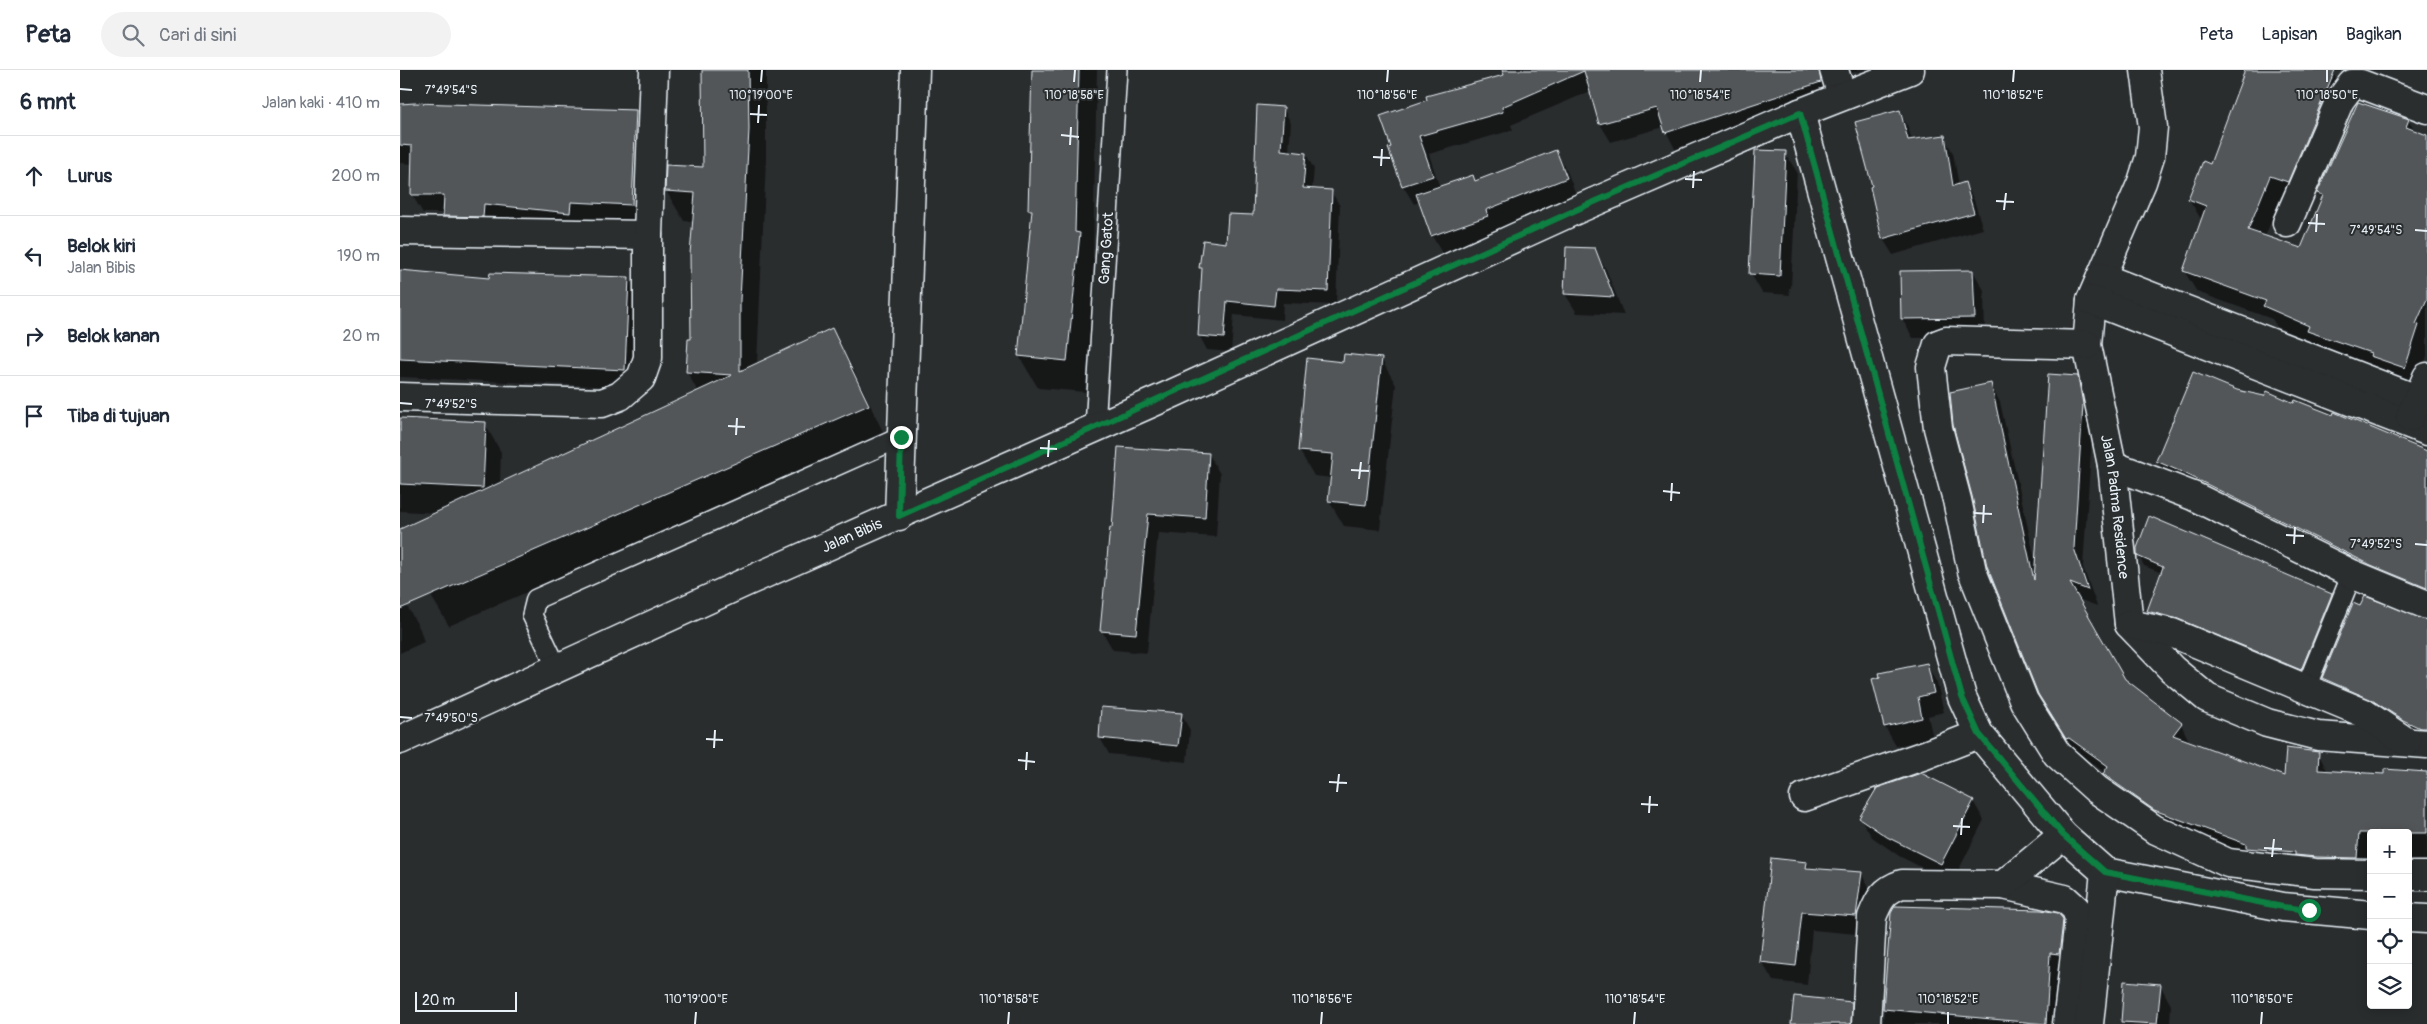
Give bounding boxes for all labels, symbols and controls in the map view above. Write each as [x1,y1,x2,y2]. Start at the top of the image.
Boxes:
search box [101,12,451,57]
text: Peta [25,20,71,49]
icon: search [119,21,147,49]
text: Cari di sini [159,23,236,47]
text: Peta [2199,23,2233,46]
text: Lapisan [2261,23,2318,46]
text: Bagikan [2346,23,2402,46]
text: 7°49'54"S [425,83,477,98]
text: 110°19'00"E [729,88,793,103]
text: 110°18'58"E [1044,88,1104,103]
text: 110°18'56"E [1357,88,1417,103]
text: 110°18'54"E [1670,88,1730,103]
text: 110°18'52"E [1983,88,2043,103]
text: 110°18'50"E [2296,88,2358,103]
text: 6 mnt [20,89,76,116]
text: Jalan kaki · 410 m [262,93,380,113]
icon: ahead [20,162,48,190]
text: Lurus [67,164,112,188]
text: 200 m [332,166,380,186]
street label: Gang Gatot [1094,211,1118,285]
text: 7°49'54"S [2350,223,2402,238]
text: Belok kiri [67,234,135,258]
icon: left [20,242,48,270]
text: 190 m [337,246,380,266]
text: Jalan Bibis [67,258,135,278]
icon: right [20,322,48,350]
text: Belok kanan [67,324,160,348]
text: 20 m [342,326,380,346]
text: 7°49'52"S [425,397,477,412]
icon: arrive [20,402,48,430]
text: Tiba di tujuan [67,404,170,428]
route end [890,426,913,449]
street label: Jalan Padma Residence [2096,433,2134,580]
street label: Jalan Bibis [819,514,885,557]
text: 7°49'52"S [2350,537,2402,552]
text: 7°49'50"S [424,711,478,726]
map controls [2367,829,2412,1009]
button: + [2367,829,2412,874]
button: − [2367,874,2412,919]
route start [2298,899,2321,922]
button: locate [2367,919,2412,964]
button: layers [2367,964,2412,1009]
scale bar [415,989,518,1012]
text: 20 m [422,992,455,1009]
text: 110°19'00"E [664,992,728,1007]
text: 110°18'58"E [979,992,1039,1007]
text: 110°18'56"E [1292,992,1352,1007]
text: 110°18'54"E [1605,992,1665,1007]
text: 110°18'52"E [1918,992,1978,1007]
text: 110°18'50"E [2231,992,2293,1007]

